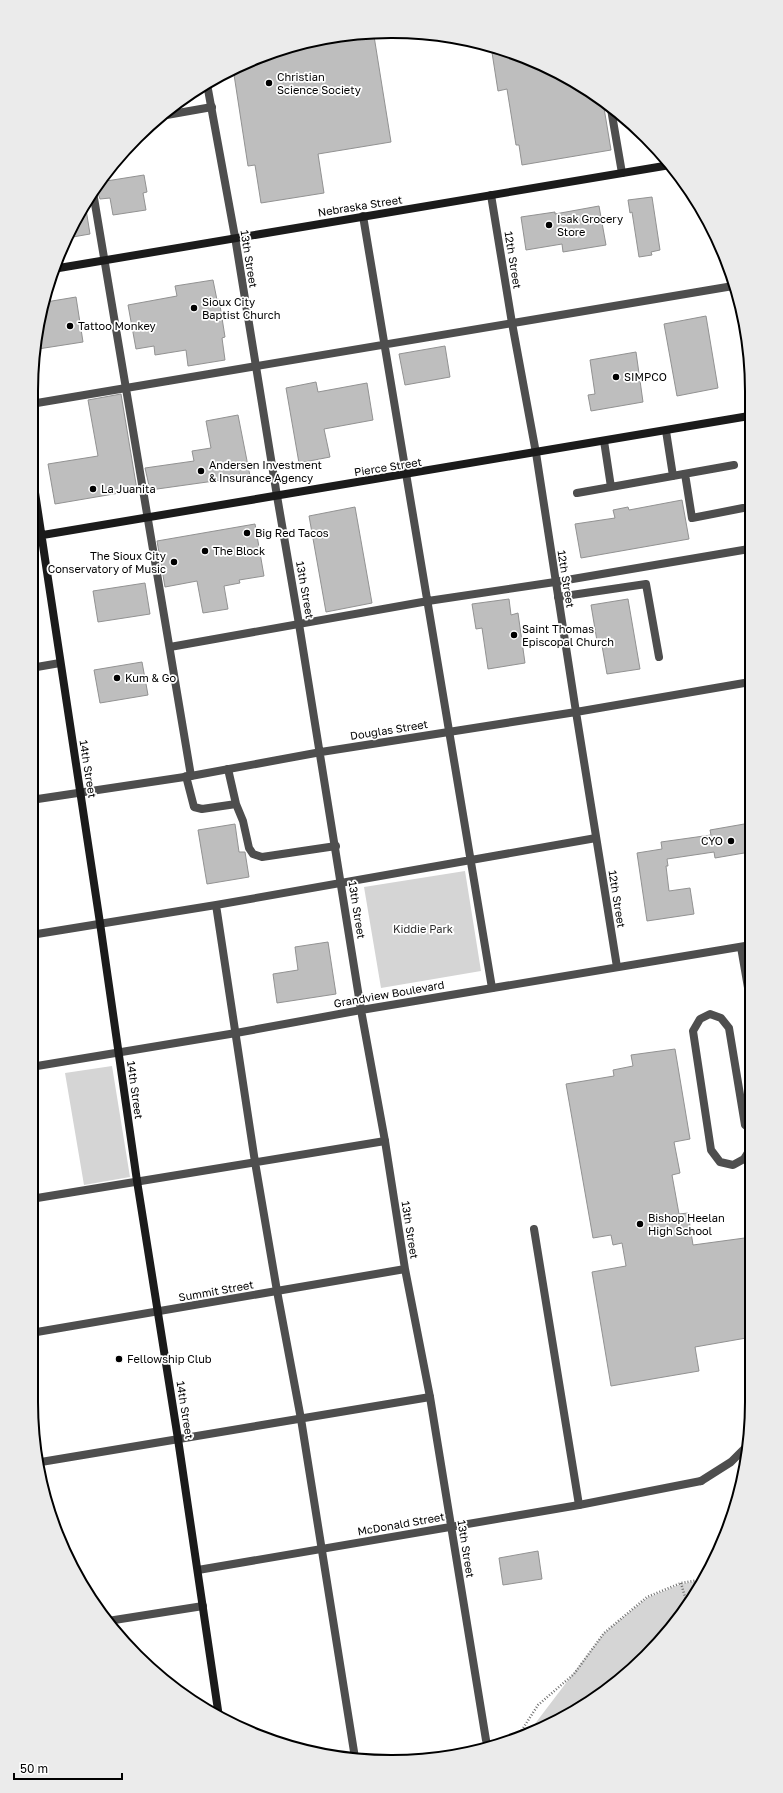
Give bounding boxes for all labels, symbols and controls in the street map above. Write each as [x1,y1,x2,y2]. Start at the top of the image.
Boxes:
place label: Christian Science Society [277,70,361,96]
marker: Christian Science Society [264,78,274,88]
street label: Nebraska Street [317,192,403,219]
place label: Isak Grocery Store [557,212,623,238]
marker: Isak Grocery Store [544,220,554,230]
street label: 13th Street [239,229,260,289]
street label: 12th Street [503,230,524,290]
place label: Sioux City Baptist Church [202,295,281,321]
marker: Sioux City Baptist Church [189,303,199,313]
place label: Tattoo Monkey [78,319,156,332]
marker: Tattoo Monkey [65,321,75,331]
place label: SIMPCO [624,370,667,383]
marker: SIMPCO [611,372,621,382]
street label: Pierce Street [353,455,423,478]
place label: Andersen Investment & Insurance Agency [209,458,322,484]
marker: Andersen Investment & Insurance Agency [196,466,206,476]
place label: La Juanita [101,482,156,495]
marker: La Juanita [88,484,98,494]
place label: Big Red Tacos [255,526,329,539]
marker: Big Red Tacos [242,528,252,538]
place label: The Block [213,544,265,557]
marker: The Block [200,546,210,556]
place label: The Sioux City Conservatory of Music [48,549,166,575]
street label: 12th Street [556,549,577,609]
marker: The Sioux City Conservatory of Music [169,557,179,567]
street label: 13th Street [294,560,317,620]
place label: Saint Thomas Episcopal Church [522,622,614,648]
marker: Saint Thomas Episcopal Church [509,630,519,640]
place label: Kum & Go [125,671,176,684]
marker: Kum & Go [112,673,122,683]
street label: Douglas Street [349,717,429,742]
street label: 14th Street [77,739,99,799]
place label: CYO [701,834,723,847]
marker: CYO [726,836,736,846]
street label: 12th Street [607,869,628,929]
street label: 13th Street [347,880,368,940]
park label: Kiddie Park [393,922,453,935]
street label: Grandview Boulevard [333,977,445,1010]
street label: 14th Street [125,1060,146,1120]
street label: 13th Street [400,1200,421,1260]
place label: Bishop Heelan High School [648,1211,725,1237]
marker: Bishop Heelan High School [635,1219,645,1229]
street label: Summit Street [177,1278,254,1303]
place label: Fellowship Club [127,1352,212,1365]
marker: Fellowship Club [114,1354,124,1364]
street label: 14th Street [174,1380,196,1440]
street label: McDonald Street [356,1509,445,1538]
street label: 13th Street [456,1519,477,1579]
scale bar [14,1755,122,1781]
text: 50 m [20,1761,48,1776]

